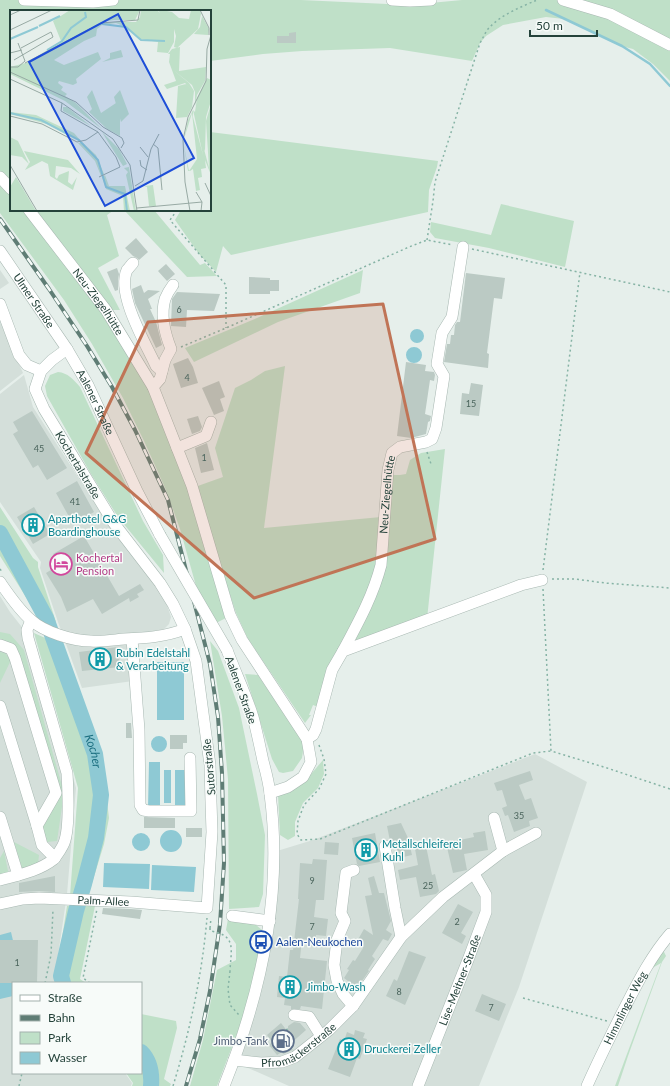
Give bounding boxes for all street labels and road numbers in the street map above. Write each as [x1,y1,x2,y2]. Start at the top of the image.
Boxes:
street label: Neu-Ziegelhütte [70,266,127,337]
street label: Ulmer Straße [11,270,58,330]
street label: Aalener Straße [74,367,117,437]
street label: Kochertalstraße [53,429,104,501]
street label: Neu-Ziegelhütte [376,454,397,534]
street label: Aalener Straße [223,654,260,726]
street label: Sutorstraße [200,738,217,796]
street label: Palm-Allee [77,893,130,908]
street label: Lise-Meitner-Straße [436,932,483,1027]
street label: Himmlinger Weg [600,968,649,1046]
street label: Pfromäckerstraße [261,1020,339,1069]

